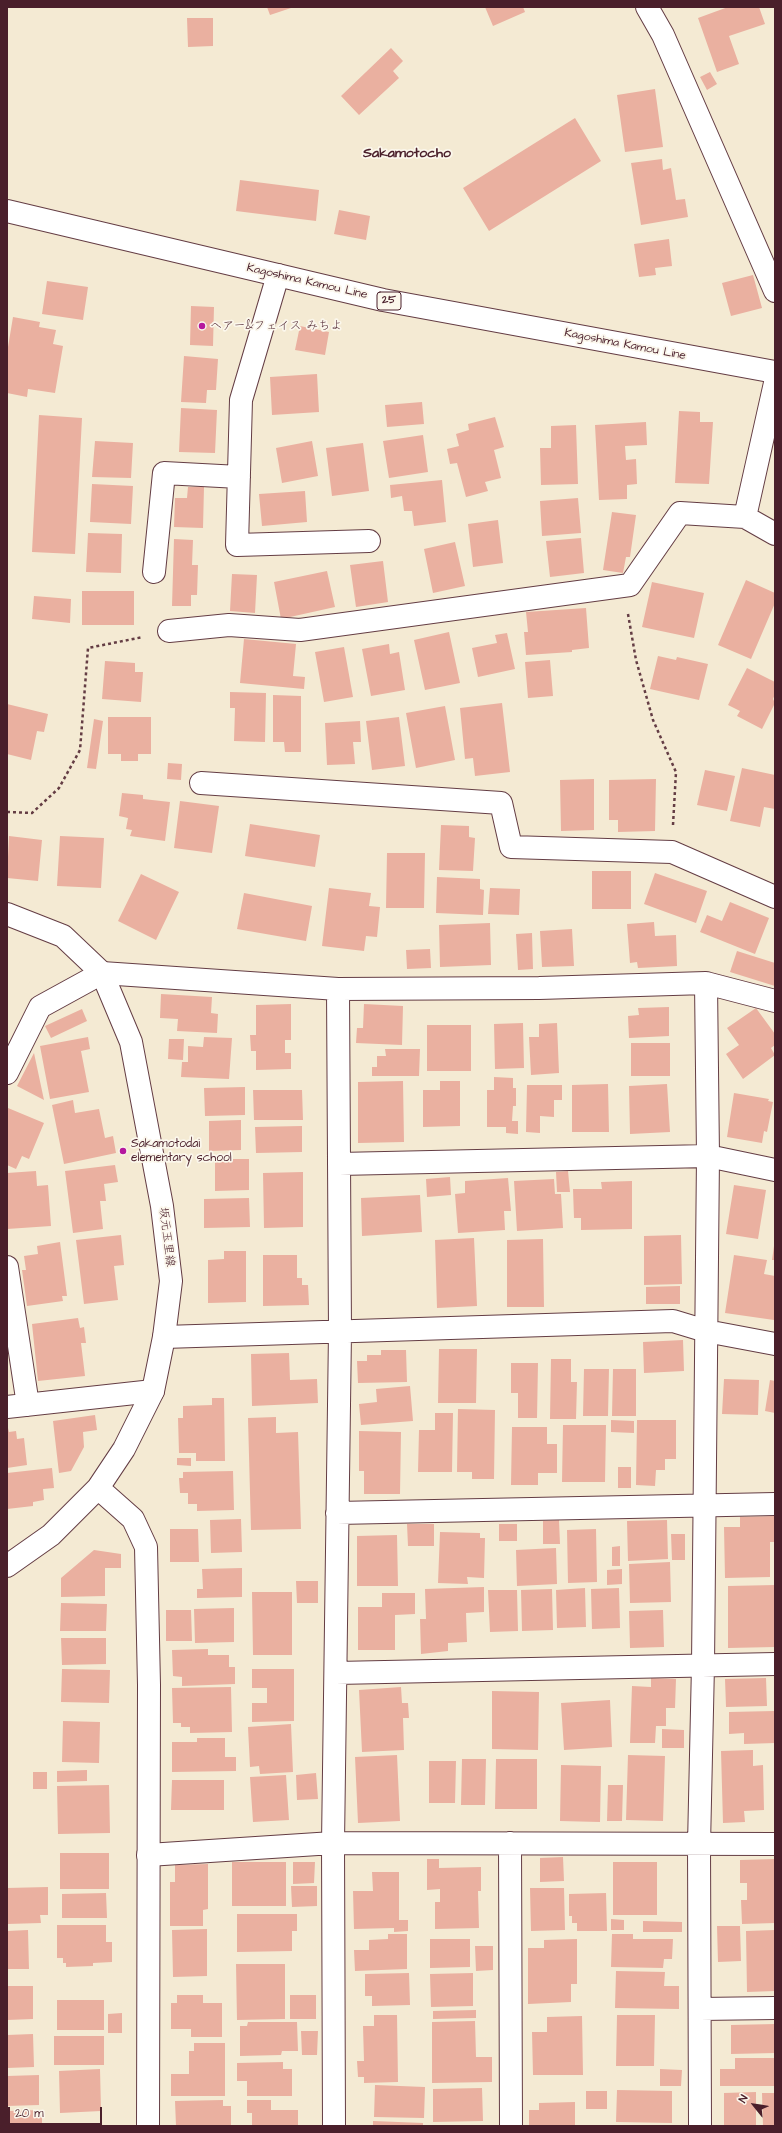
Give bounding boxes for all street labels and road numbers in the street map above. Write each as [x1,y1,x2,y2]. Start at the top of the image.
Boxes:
street label: Kagoshima Kamou Line [245,261,369,303]
road number: 25 [377,292,401,310]
street label: Kagoshima Kamou Line [563,326,687,364]
street label: 坂元玉里線 [155,1206,177,1268]

